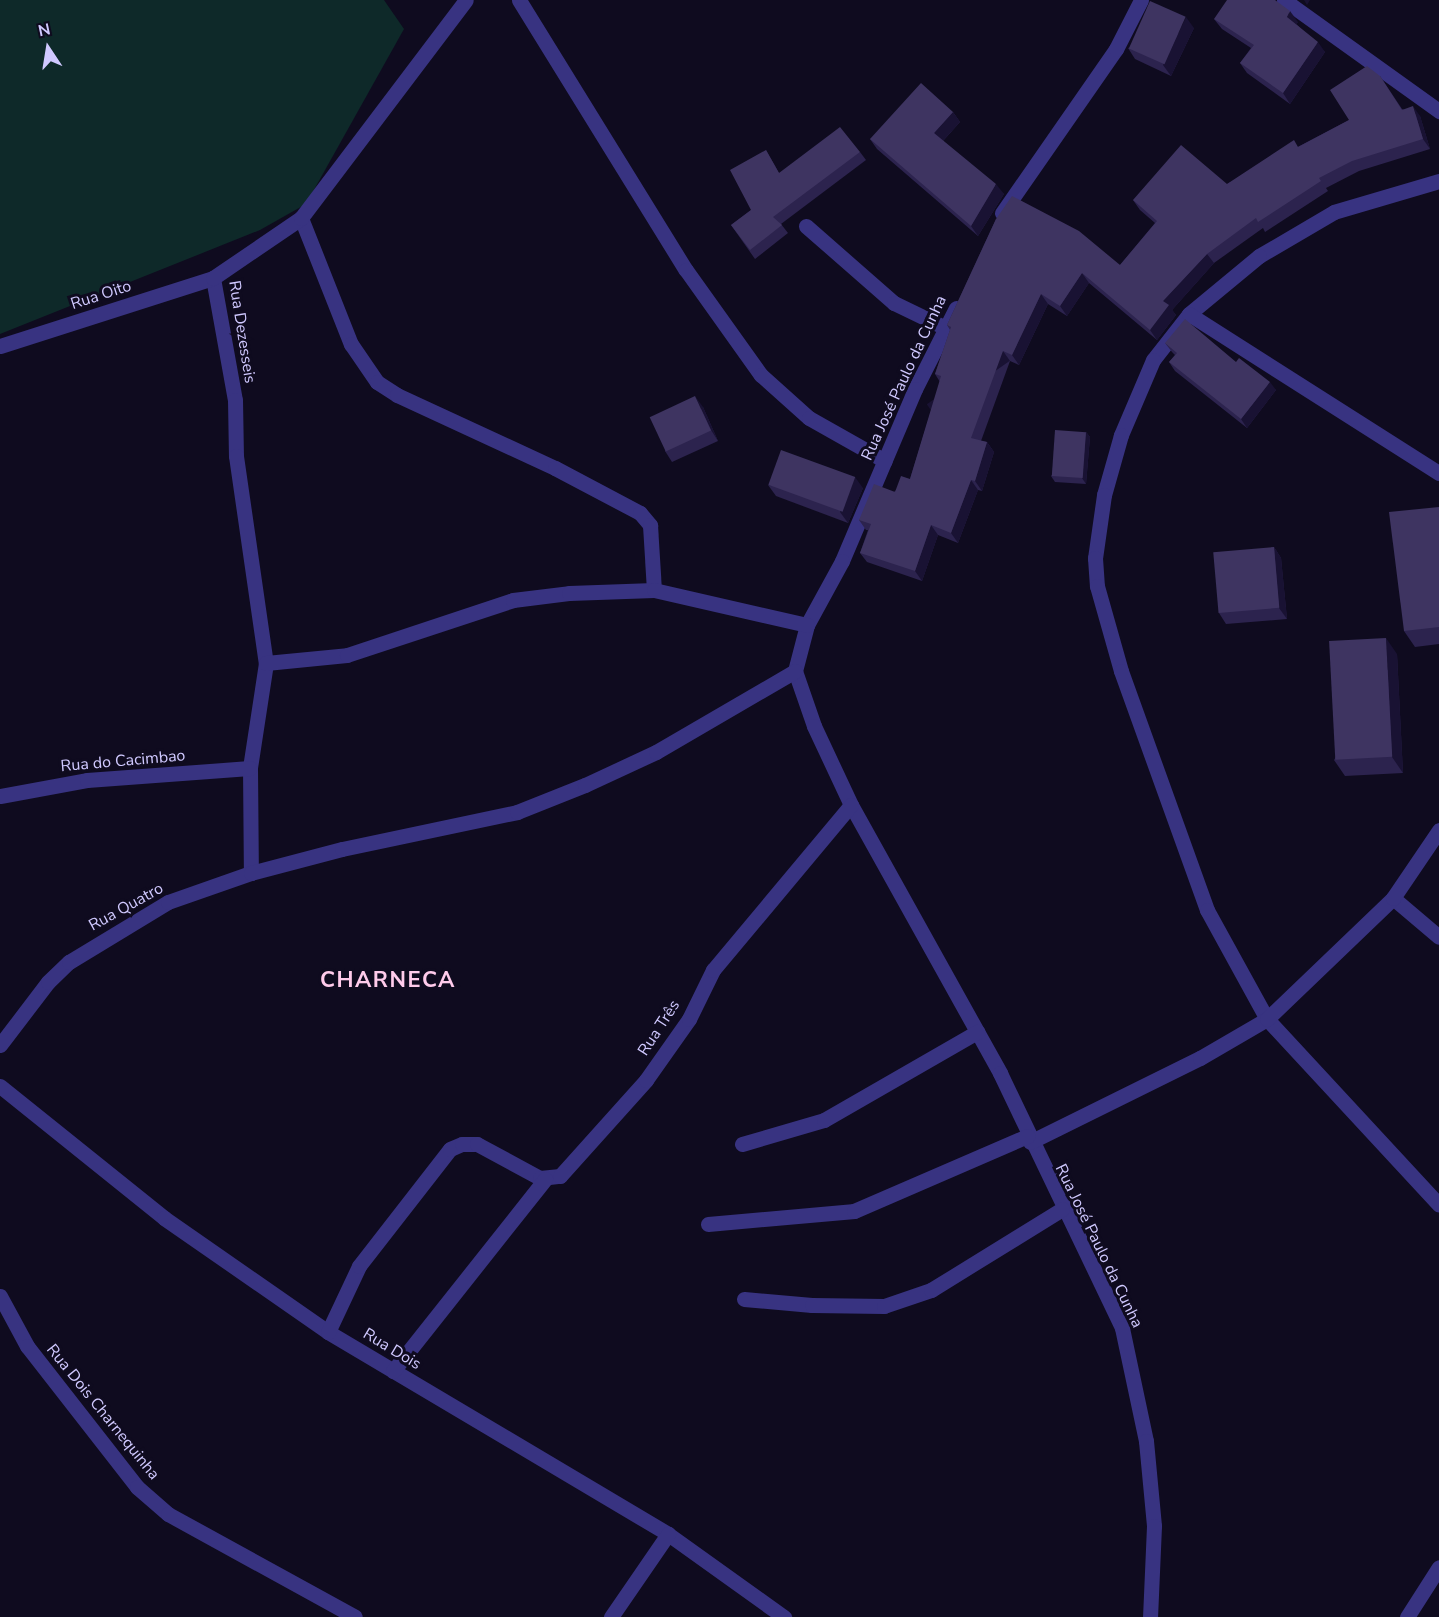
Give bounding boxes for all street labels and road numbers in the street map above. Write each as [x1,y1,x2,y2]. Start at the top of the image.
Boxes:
street label: Rua Oito [68,276,134,314]
street label: Rua Dezesseis [224,279,260,385]
street label: Rua José Paulo da Cunha [857,293,951,463]
street label: Rua do Cacimbao [60,746,186,776]
street label: Rua Quatro [85,879,167,935]
street label: Rua Três [634,997,684,1059]
street label: Rua José Paulo da Cunha [1051,1161,1147,1331]
street label: Rua Dois [359,1324,425,1374]
street label: Rua Dois Charnequinha [42,1340,164,1484]

